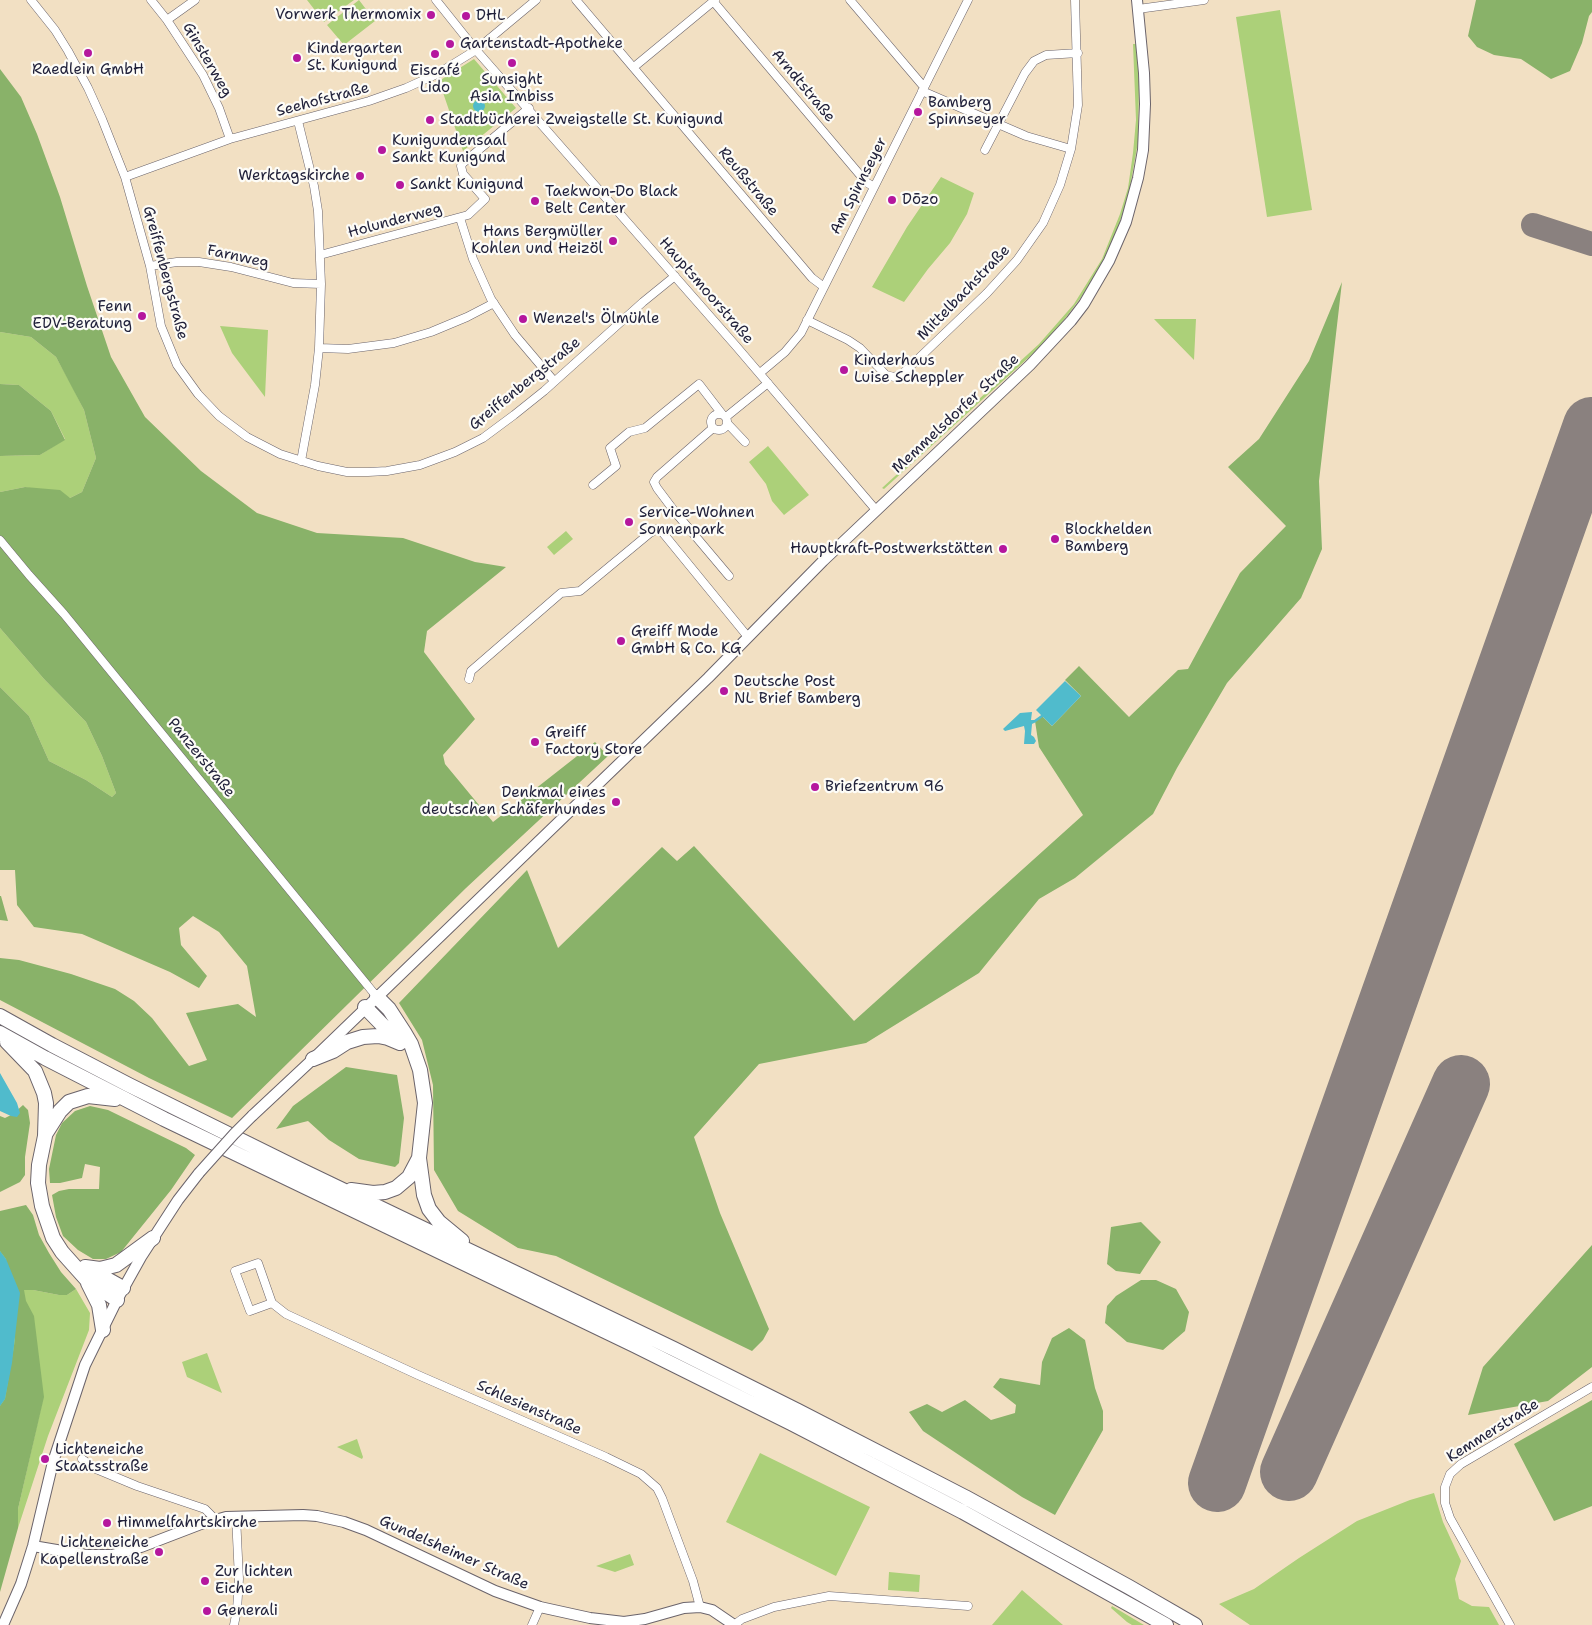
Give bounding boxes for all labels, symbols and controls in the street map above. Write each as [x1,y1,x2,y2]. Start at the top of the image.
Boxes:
place label: Vorwerk Thermomix [275,6,421,24]
place label: DHL [476,7,505,25]
marker: Vorwerk Thermomix [425,9,437,21]
marker: DHL [460,10,472,22]
street label: Ginsterweg [178,19,236,101]
place label: Gartenstadt-Apotheke [460,35,623,53]
marker: Gartenstadt-Apotheke [444,38,456,50]
place label: Kindergarten St. Kunigund [307,40,402,75]
street label: Arndtstraße [767,46,839,126]
marker: Raedlein GmbH [82,47,94,59]
marker: Eiscafé Lido [429,48,441,60]
marker: Kindergarten St. Kunigund [291,52,303,64]
marker: Sunsight Asia Imbiss [506,57,518,69]
place label: Raedlein GmbH [32,61,144,79]
place label: Eiscafé Lido [410,62,460,97]
place label: Sunsight Asia Imbiss [470,71,554,106]
street label: Seehofstraße [275,79,371,121]
place label: Bamberg Spinnseyer [928,94,1006,129]
marker: Bamberg Spinnseyer [912,106,924,118]
place label: Stadtbücherei Zweigstelle St. Kunigund [440,111,723,129]
marker: Stadtbücherei Zweigstelle St. Kunigund [424,114,436,126]
place label: Kunigundensaal Sankt Kunigund [392,132,506,167]
street label: Am Spinnseyer [827,134,891,238]
marker: Kunigundensaal Sankt Kunigund [376,144,388,156]
street label: Reußstraße [714,144,782,220]
place label: Werktagskirche [238,167,350,185]
marker: Werktagskirche [354,170,366,182]
place label: Sankt Kunigund [410,176,523,194]
marker: Sankt Kunigund [394,179,406,191]
place label: Taekwon-Do Black Belt Center [545,183,678,218]
place label: Dōzo [902,191,938,209]
marker: Dōzo [886,194,898,206]
marker: Taekwon-Do Black Belt Center [529,195,541,207]
street label: Holunderweg [346,200,444,242]
street label: Greiffenbergstraße [138,204,192,342]
place label: Hans Bergmüller Kohlen und Heizöl [471,223,603,258]
street label: Hauptsmoorstraße [655,234,757,348]
marker: Hans Bergmüller Kohlen und Heizöl [607,235,619,247]
street label: Farnweg [205,242,271,272]
street label: Mittelbachstraße [914,242,1014,344]
place label: Fenn EDV-Beratung [33,298,132,333]
marker: Fenn EDV-Beratung [136,310,148,322]
place label: Wenzel's Ölmühle [533,310,659,328]
marker: Wenzel's Ölmühle [517,313,529,325]
street label: Greiffenbergstraße [466,334,584,434]
street label: Memmelsdorfer Straße [889,350,1023,478]
place label: Kinderhaus Luise Scheppler [854,352,964,387]
marker: Kinderhaus Luise Scheppler [838,364,850,376]
place label: Service-Wohnen Sonnenpark [639,504,754,539]
marker: Service-Wohnen Sonnenpark [623,516,635,528]
place label: Blockhelden Bamberg [1065,521,1152,556]
marker: Blockhelden Bamberg [1049,533,1061,545]
place label: Hauptkraft-Postwerkstätten [790,540,993,558]
marker: Hauptkraft-Postwerkstätten [997,543,1009,555]
place label: Greiff Mode GmbH & Co. KG [631,623,741,658]
marker: Greiff Mode GmbH & Co. KG [615,635,627,647]
place label: Deutsche Post NL Brief Bamberg [734,673,861,708]
marker: Deutsche Post NL Brief Bamberg [718,685,730,697]
street label: Panzerstraße [164,715,238,801]
place label: Greiff Factory Store [545,724,642,759]
marker: Greiff Factory Store [529,736,541,748]
place label: Briefzentrum 96 [825,778,944,796]
marker: Briefzentrum 96 [809,781,821,793]
place label: Denkmal eines deutschen Schäferhundes [422,784,606,819]
marker: Denkmal eines deutschen Schäferhundes [610,796,622,808]
street label: Schlesienstraße [474,1377,584,1439]
street label: Kemmerstraße [1444,1396,1542,1466]
place label: Lichteneiche Staatsstraße [55,1441,149,1476]
marker: Lichteneiche Staatsstraße [39,1453,51,1465]
street label: Gundelsheimer Straße [377,1512,531,1594]
place label: Himmelfahrtskirche [117,1514,257,1532]
marker: Himmelfahrtskirche [101,1517,113,1529]
place label: Lichteneiche Kapellenstraße [40,1534,149,1569]
marker: Lichteneiche Kapellenstraße [153,1546,165,1558]
place label: Zur lichten Eiche [215,1563,293,1598]
marker: Zur lichten Eiche [199,1575,211,1587]
place label: Generali [217,1602,278,1620]
marker: Generali [201,1605,213,1617]

